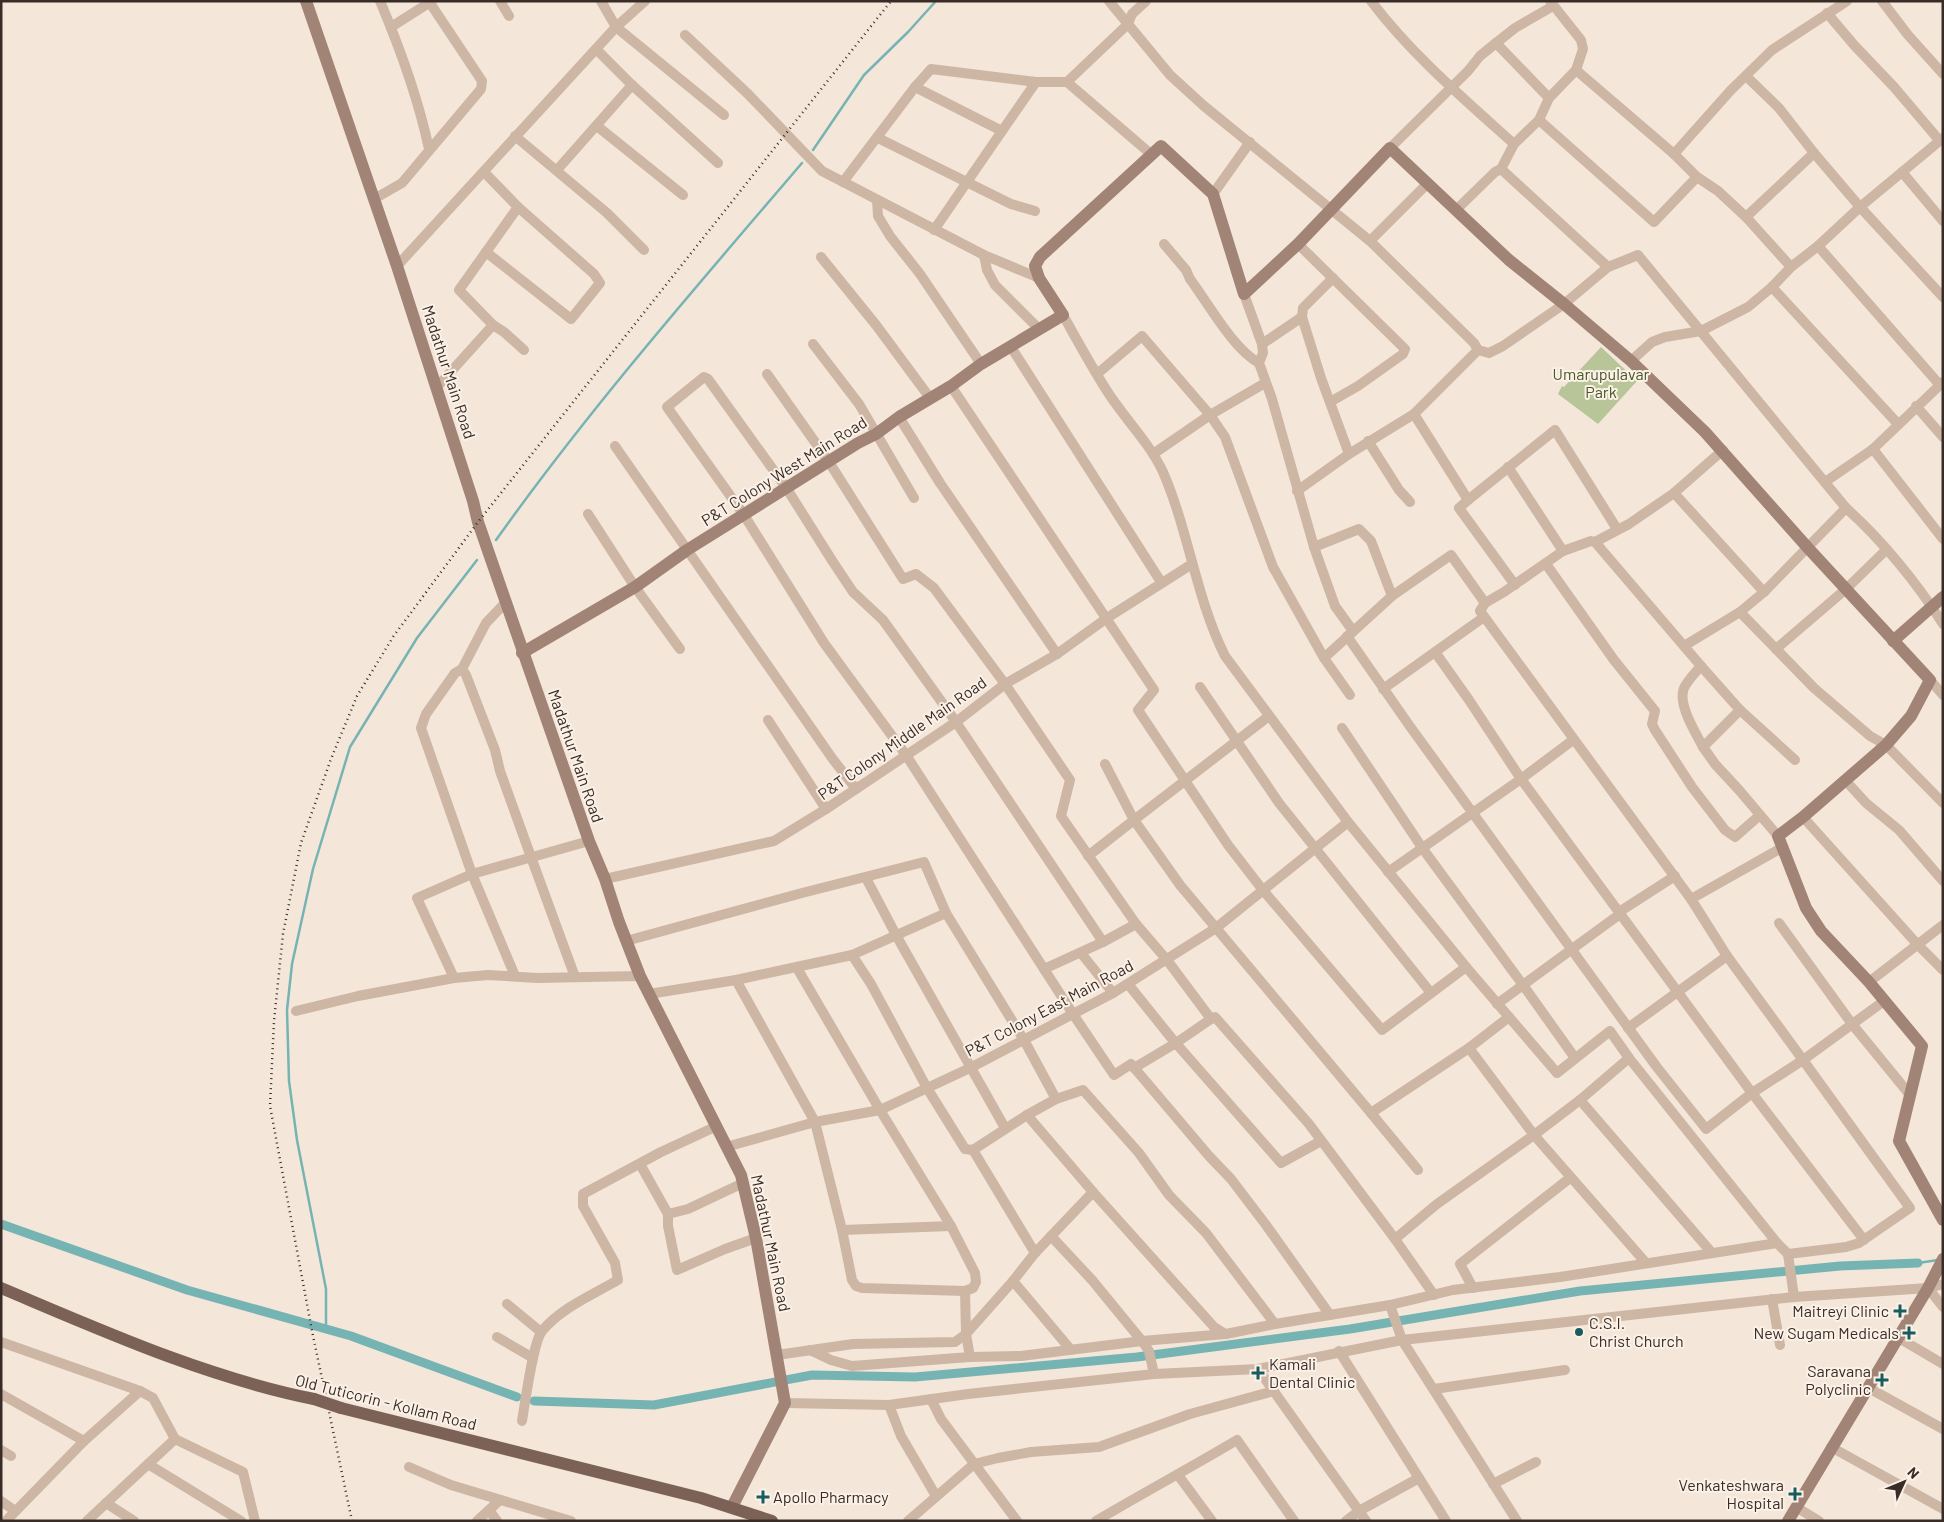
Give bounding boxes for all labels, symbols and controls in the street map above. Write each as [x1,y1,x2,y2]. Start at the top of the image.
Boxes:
street label: Madathur Main Road [419,303,480,441]
park label: Umarupulavar Park [1553,364,1650,401]
street label: P&T Colony West Main Road [698,412,870,529]
street label: P&T Colony Middle Main Road [814,672,990,803]
street label: Madathur Main Road [545,687,608,825]
street label: P&T Colony East Main Road [961,955,1136,1060]
street label: Madathur Main Road [748,1173,795,1313]
place label: Maitreyi Clinic [1792,1301,1889,1320]
marker: Maitreyi Clinic [1893,1304,1907,1318]
place label: C.S.I. Christ Church [1589,1313,1684,1350]
place label: New Sugam Medicals [1753,1323,1899,1342]
marker: C.S.I. Christ Church [1573,1326,1585,1338]
marker: New Sugam Medicals [1903,1327,1915,1339]
place label: Kamali Dental Clinic [1269,1354,1355,1391]
place label: Saravana Polyclinic [1805,1361,1871,1398]
marker: Kamali Dental Clinic [1251,1366,1265,1380]
street label: Old Tuticorin - Kollam Road [293,1370,479,1433]
marker: Saravana Polyclinic [1875,1373,1889,1387]
north arrow [1879,1457,1929,1507]
text: N [1904,1463,1923,1482]
place label: Venkateshwara Hospital [1679,1475,1784,1512]
place label: Apollo Pharmacy [773,1487,889,1506]
marker: Venkateshwara Hospital [1788,1487,1802,1501]
marker: Apollo Pharmacy [757,1491,769,1503]

